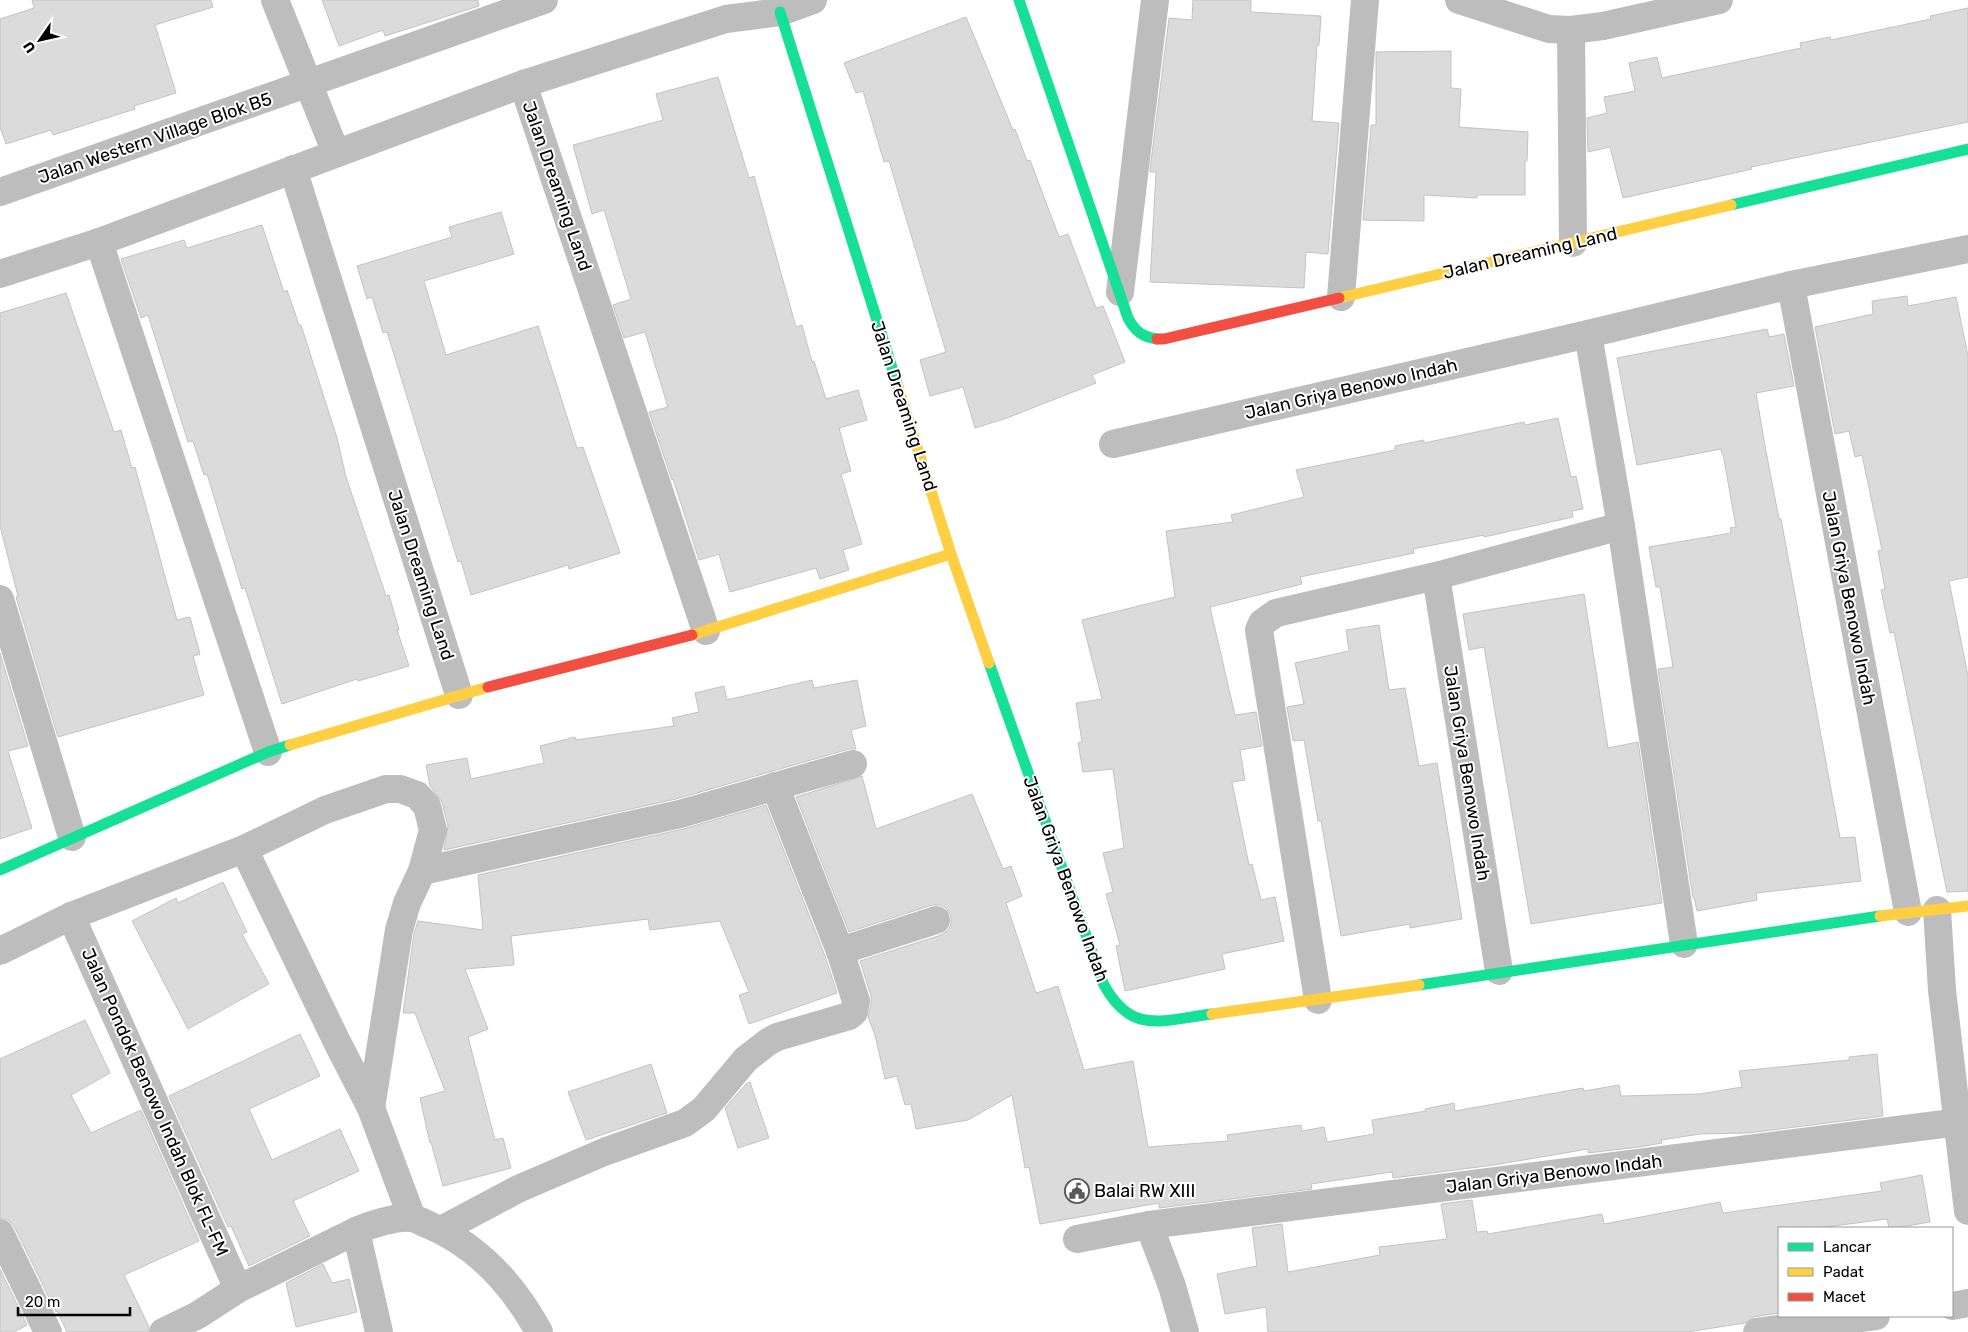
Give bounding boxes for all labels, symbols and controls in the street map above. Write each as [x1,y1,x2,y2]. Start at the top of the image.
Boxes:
north arrow [15,15,65,65]
text: U [20,38,40,56]
street label: Jalan Western Village Blok B5 [35,88,275,188]
street label: Jalan Dreaming Land [518,98,596,274]
street label: Jalan Dreaming Land [1441,222,1619,284]
street label: Jalan Dreaming Land [866,318,942,494]
street label: Jalan Griya Benowo Indah [1242,354,1460,424]
street label: Jalan Dreaming Land [383,487,459,663]
street label: Jalan Griya Benowo Indah [1817,489,1881,707]
street label: Jalan Griya Benowo Indah [1439,664,1495,882]
street label: Jalan Griya Benowo Indah [1018,773,1114,985]
street label: Jalan Pondok Benowo Indah Blok FL-FM [77,944,233,1260]
street label: Jalan Griya Benowo Indah [1445,1150,1663,1198]
public building icon: Balai RW XIII [1064,1178,1090,1204]
place label: Balai RW XIII [1094,1180,1195,1202]
legend [1778,1227,1953,1317]
text: Lancar [1823,1238,1871,1256]
text: Padat [1823,1263,1864,1281]
scale bar [18,1284,130,1316]
text: Macet [1823,1288,1866,1306]
text: 20 m [25,1293,60,1311]

